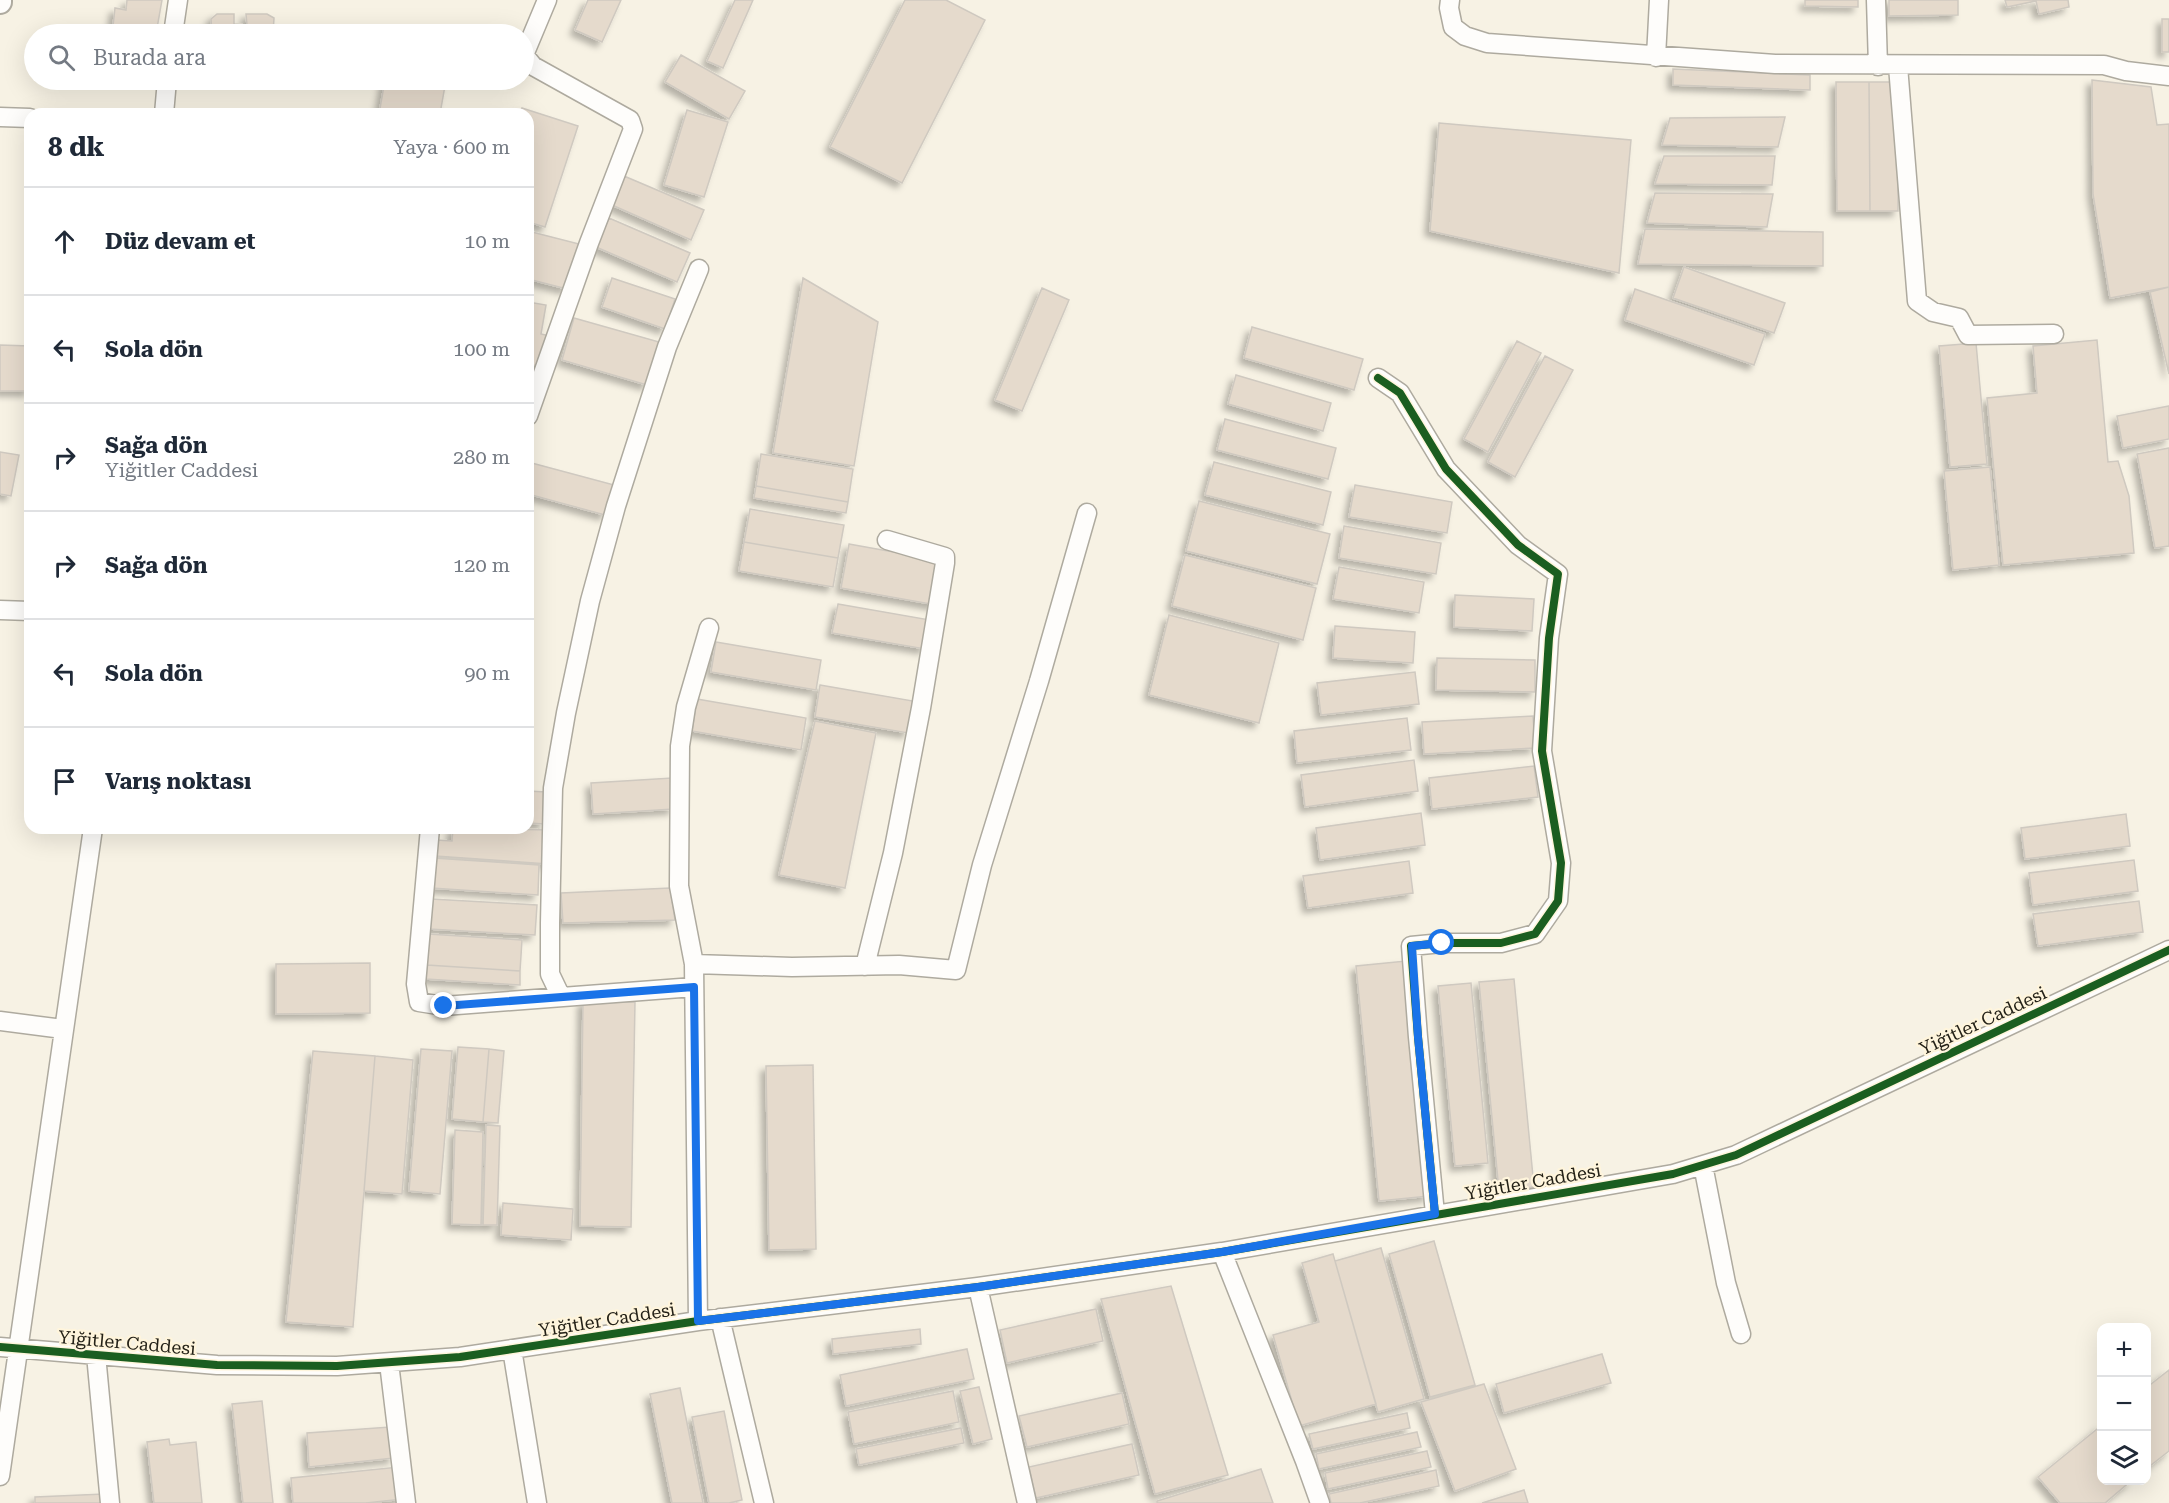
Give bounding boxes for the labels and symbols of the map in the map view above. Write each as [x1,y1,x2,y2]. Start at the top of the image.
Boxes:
route start [1428,929,1454,955]
street label: Yiğitler Caddesi [1916,982,2050,1059]
route end [430,992,456,1018]
street label: Yiğitler Caddesi [1463,1159,1603,1204]
street label: Yiğitler Caddesi [537,1298,677,1341]
street label: Yiğitler Caddesi [57,1326,197,1359]

